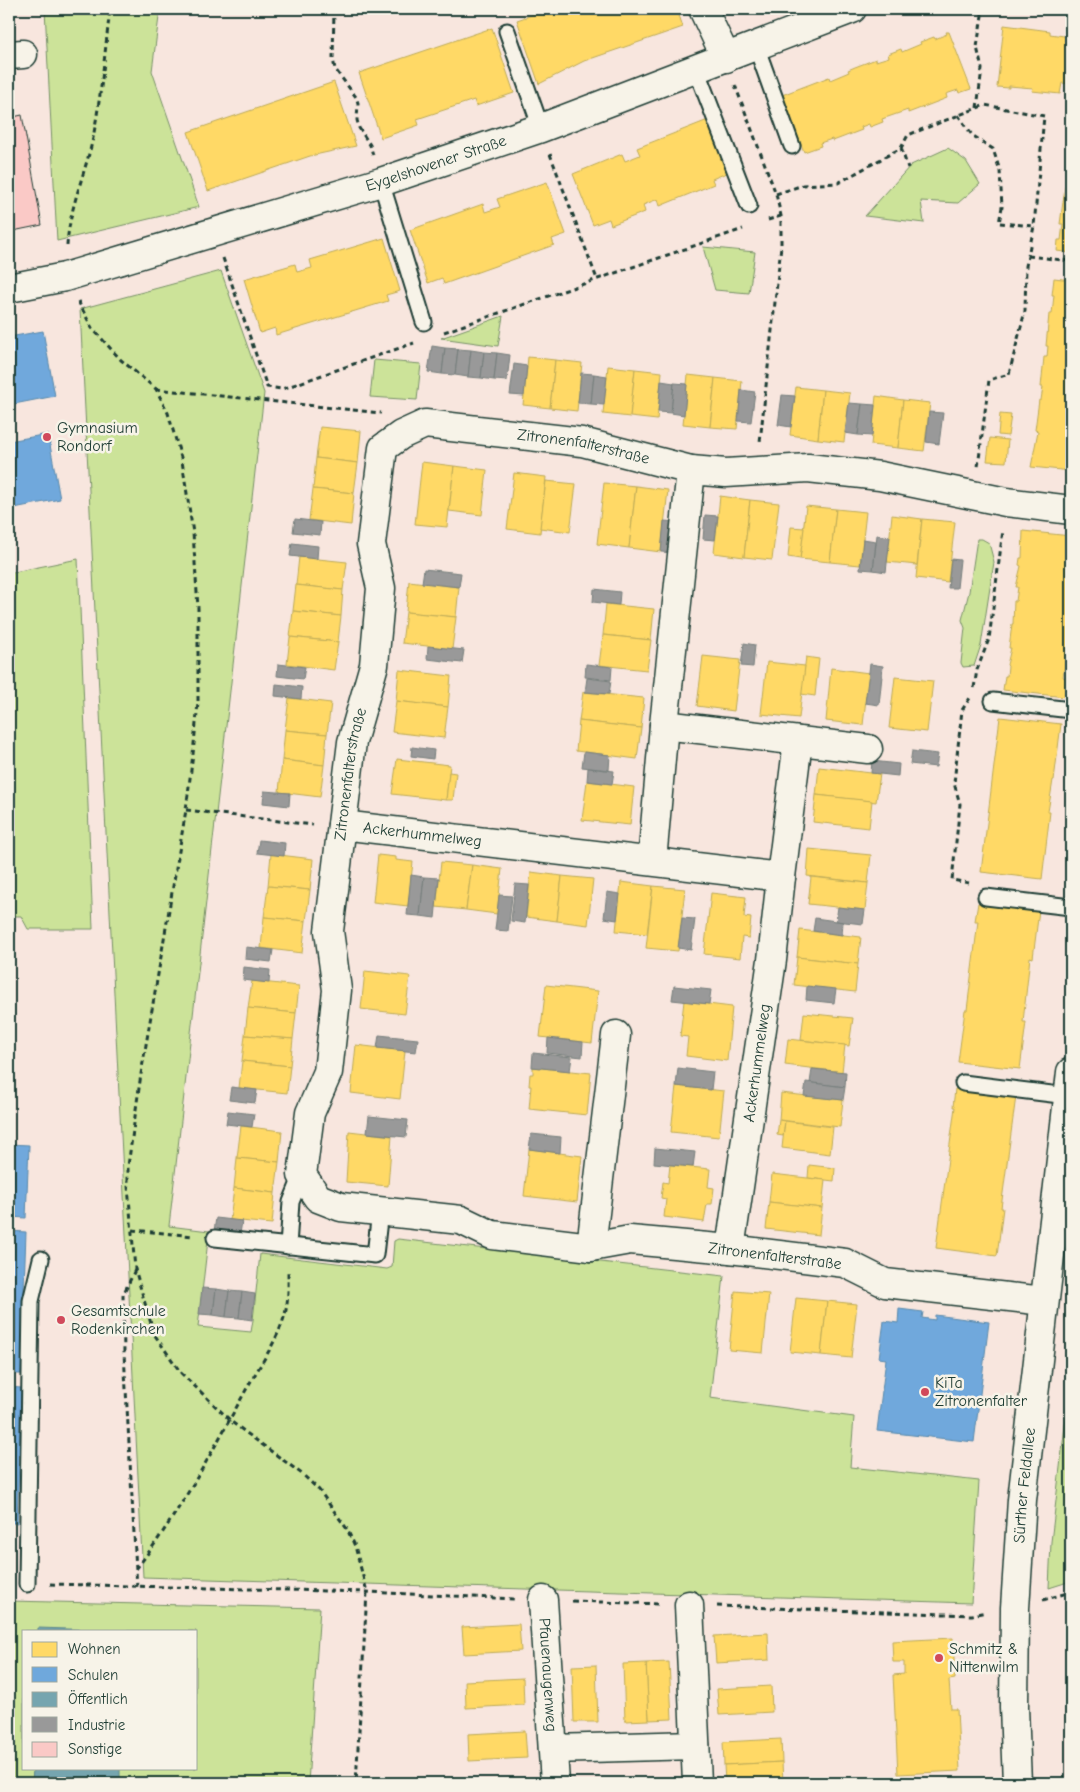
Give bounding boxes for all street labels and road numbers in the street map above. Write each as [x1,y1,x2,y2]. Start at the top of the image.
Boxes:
street label: Eygelshovener Straße [363,131,509,195]
street label: Zitronenfalterstraße [516,426,651,468]
street label: Zitronenfalterstraße [331,706,370,841]
street label: Ackerhummelweg [362,819,483,850]
street label: Ackerhummelweg [740,1003,774,1123]
street label: Zitronenfalterstraße [707,1239,843,1273]
street label: Sürther Feldallee [1010,1427,1039,1544]
street label: Pfauenaugenweg [535,1617,561,1732]

